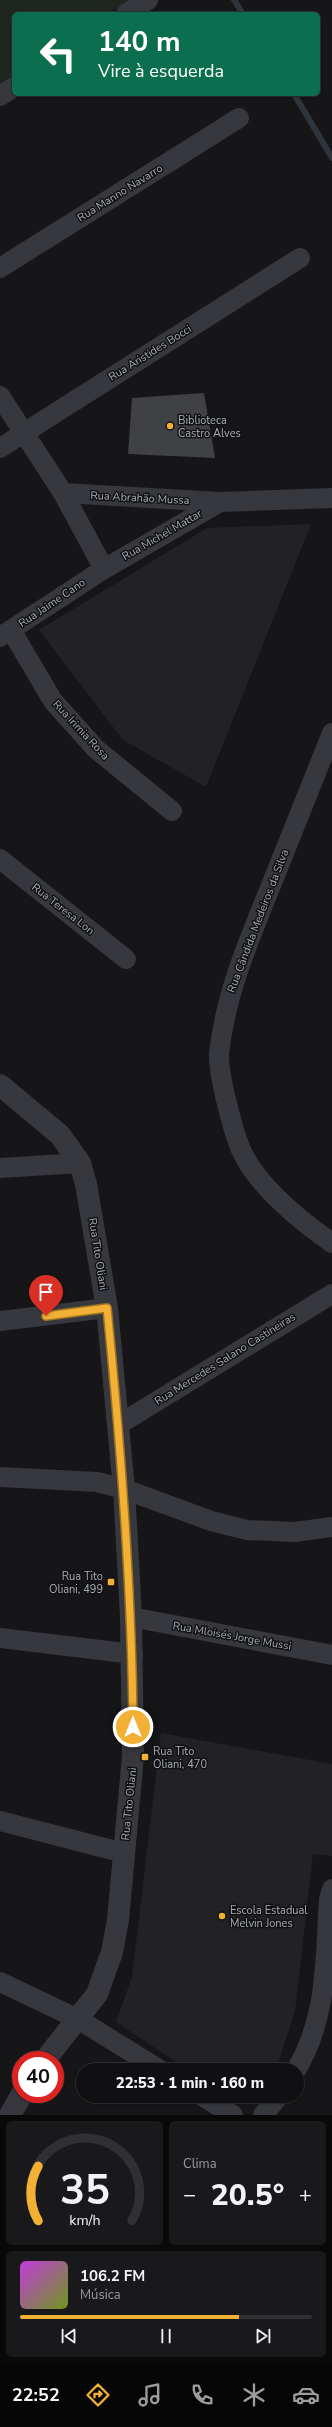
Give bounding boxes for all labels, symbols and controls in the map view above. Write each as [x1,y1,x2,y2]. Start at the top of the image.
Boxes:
text: 140 m [98,23,181,61]
icon: left [32,28,84,80]
text: Vire à esquerda [98,59,224,83]
street label: Rua Manno Navarro [74,161,166,225]
street label: Rua Aristides Bocci [106,321,194,385]
place label: Biblioteca Castro Alves [178,413,241,441]
marker: Biblioteca Castro Alves [165,421,175,431]
street label: Rua Abrahão Mussa [90,488,190,508]
street label: Rua Michel Mattar [119,506,205,564]
street label: Rua Jaime Cano [16,575,88,631]
street label: Rua Irimia Rosa [49,697,113,763]
street label: Rua Cândida Medeiros da Silva [224,847,292,995]
street label: Rua Teresa Lon [29,880,97,938]
street label: Rua Tito Oliani [85,1217,111,1291]
pin [29,1275,63,1316]
icon: arrive [35,1281,57,1303]
street label: Rua Mercedes Salano Castineiras [152,1309,298,1409]
place label: Rua Tito Oliani, 499 [49,1569,103,1597]
marker: Rua Tito Oliani, 499 [106,1577,116,1587]
street label: Rua Mloisés Jorge Mussi [172,1618,292,1654]
position arrow [112,1706,154,1748]
place label: Rua Tito Oliani, 470 [153,1744,207,1772]
marker: Rua Tito Oliani, 470 [140,1752,150,1762]
street label: Rua Tito Oliani [118,1767,140,1841]
place label: Escola Estadual Melvin Jones [230,1903,308,1931]
marker: Escola Estadual Melvin Jones [217,1911,227,1921]
speed limit sign: 40 [12,2051,64,2103]
text: 22:53 · 1 min · 160 m [116,2073,264,2093]
text: Clima [183,2155,217,2173]
text: 35 [60,2162,109,2219]
text: 20.5° [211,2175,284,2216]
text: − [183,2180,196,2210]
text: + [299,2180,312,2210]
text: km/h [69,2211,100,2230]
text: 106.2 FM [80,2266,145,2286]
text: Música [80,2286,121,2304]
icon: previous [58,2325,80,2347]
icon: pause [155,2325,177,2347]
icon: next [252,2325,274,2347]
icon: directions [84,2381,112,2409]
icon: music [136,2381,164,2409]
icon: phone [188,2381,216,2409]
icon: climate [240,2381,268,2409]
icon: car [292,2381,320,2409]
text: 22:52 [12,2383,60,2407]

